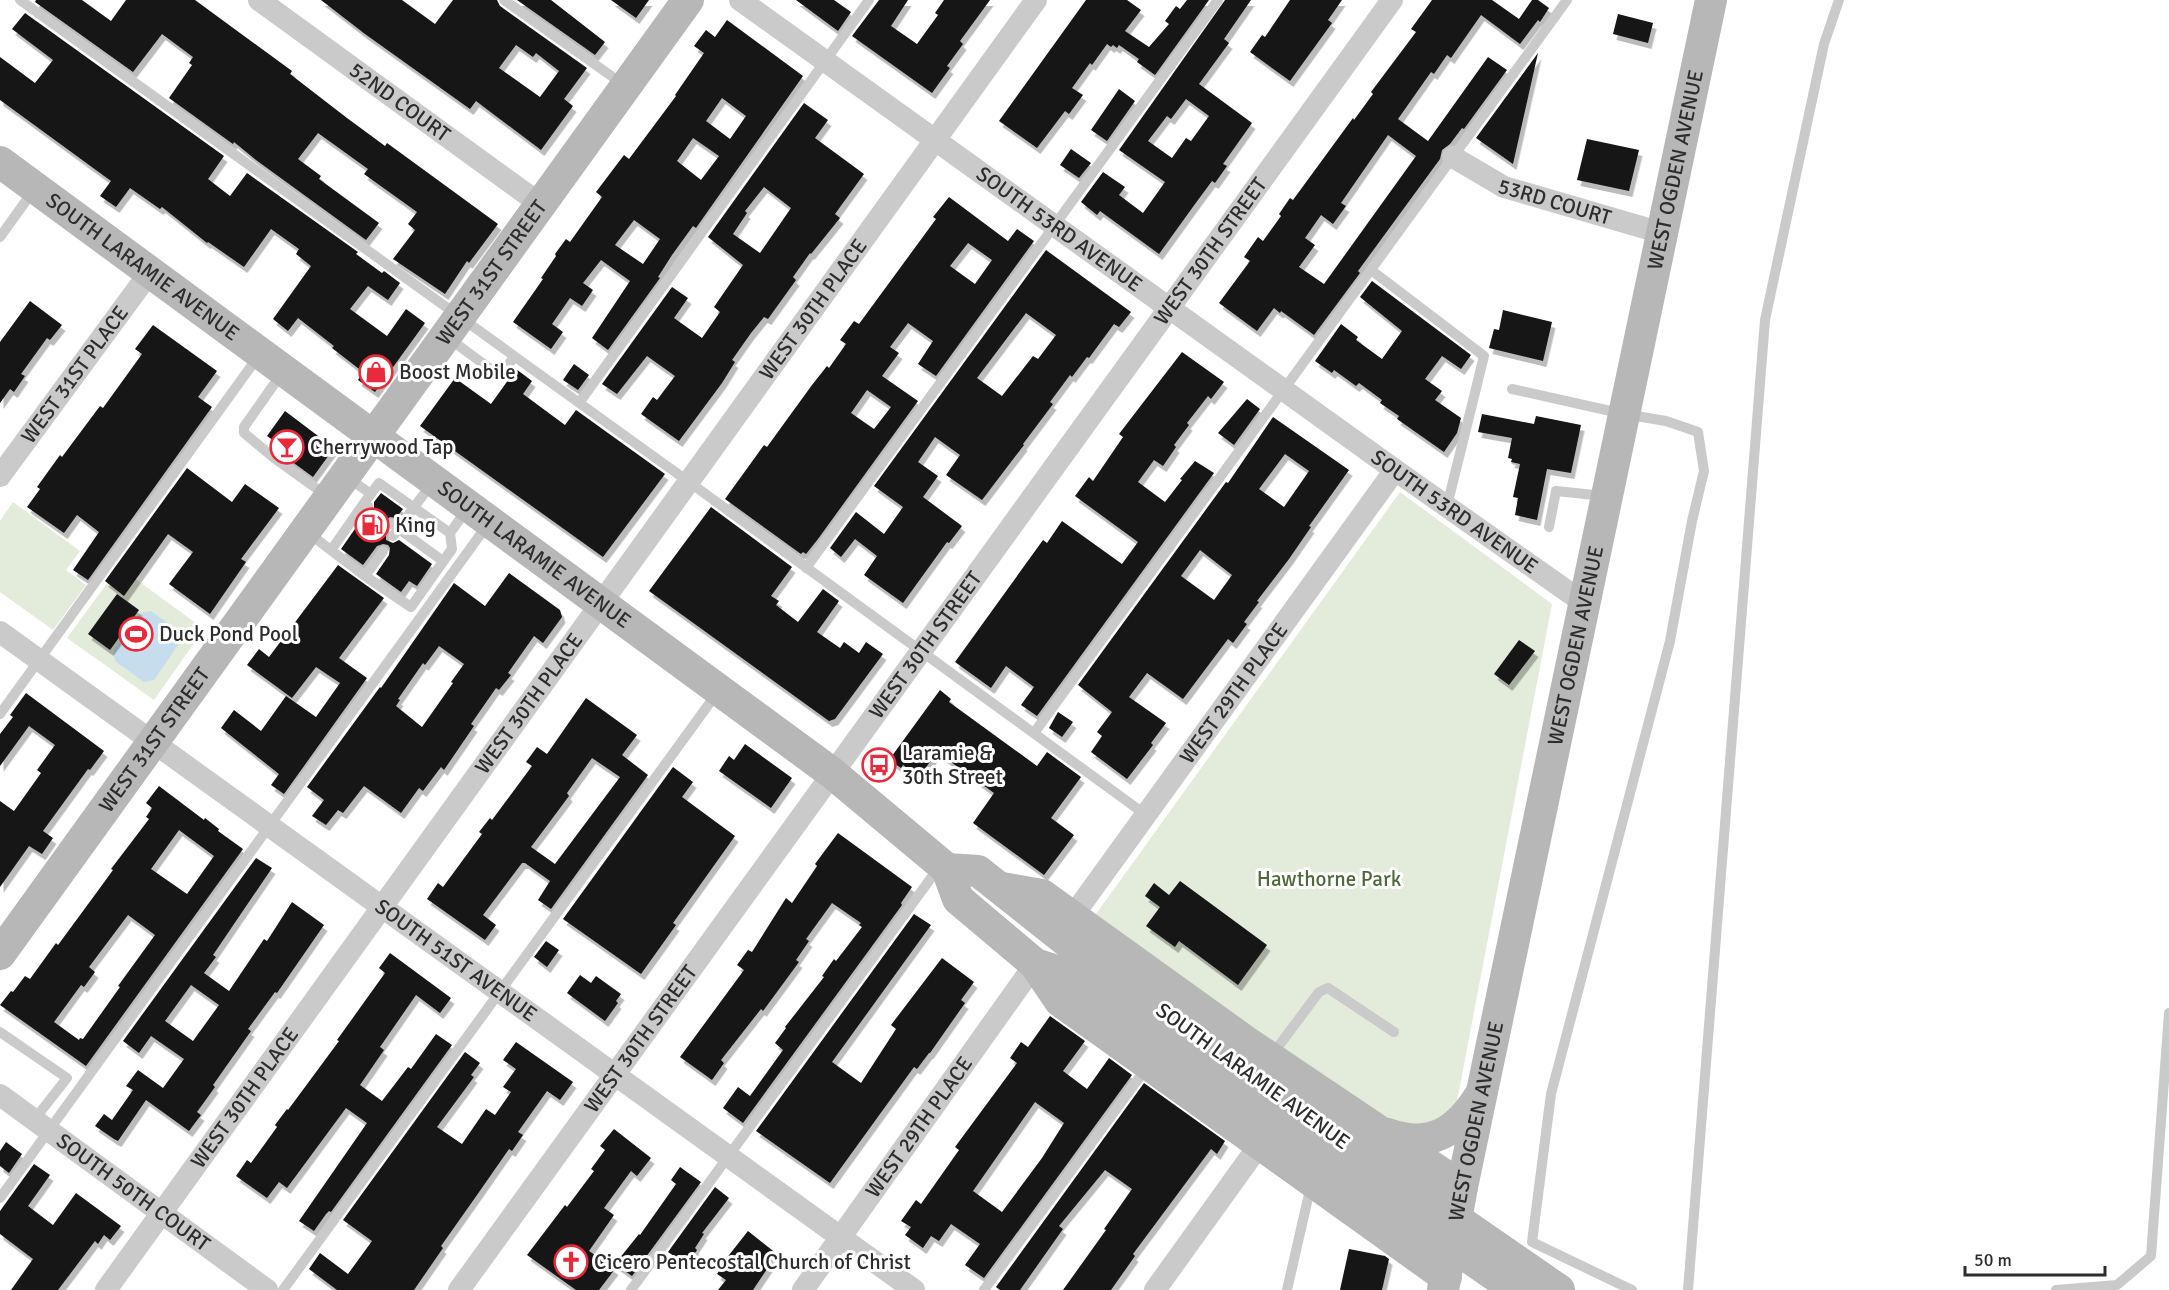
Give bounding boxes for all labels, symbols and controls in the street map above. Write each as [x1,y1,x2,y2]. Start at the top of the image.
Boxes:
street label: 52ND COURT [344,57,456,148]
street label: WEST OGDEN AVENUE [1642,68,1709,272]
street label: SOUTH 53RD AVENUE [971,161,1147,297]
street label: WEST 30TH STREET [1148,172,1273,330]
street label: 53RD COURT [1495,173,1615,231]
street label: SOUTH LARAMIE AVENUE [41,187,244,346]
street label: WEST 31ST STREET [430,194,553,350]
street label: WEST 30TH PLACE [754,234,873,385]
street label: WEST 31ST PLACE [15,301,134,448]
shop icon: Boost Mobile [358,354,394,390]
place label: Boost Mobile [399,359,516,385]
bar icon: Cherrywood Tap [269,429,305,465]
place label: Cherrywood Tap [310,434,453,460]
street label: SOUTH 53RD AVENUE [1366,444,1543,580]
street label: SOUTH LARAMIE AVENUE [433,475,636,634]
fuel station icon: King [354,507,390,543]
place label: King [395,512,436,538]
street label: WEST OGDEN AVENUE [1542,543,1609,748]
street label: WEST 30TH STREET [863,566,988,724]
sports icon: Duck Pond Pool [118,616,154,652]
street label: WEST 29TH PLACE [1174,618,1293,769]
place label: Duck Pond Pool [159,621,298,647]
street label: WEST 30TH PLACE [469,628,588,779]
street label: WEST 31ST STREET [93,662,216,818]
place label: Laramie & 30th Street [902,740,1003,790]
bus stop icon: Laramie & 30th Street [861,747,897,783]
park label: Hawthorne Park [1257,866,1402,892]
street label: SOUTH 51ST AVENUE [370,893,542,1027]
street label: WEST 30TH STREET [579,959,703,1118]
street label: SOUTH LARAMIE AVENUE [1151,997,1355,1155]
street label: WEST OGDEN AVENUE [1443,1019,1509,1223]
street label: WEST 30TH PLACE [185,1022,304,1173]
street label: WEST 29TH PLACE [860,1051,978,1203]
street label: SOUTH 50TH COURT [51,1128,216,1257]
scale bar [1965,1239,2104,1277]
church icon: Cicero Pentecostal Church of Christ [553,1244,589,1280]
place label: Cicero Pentecostal Church of Christ [594,1249,911,1275]
text: 50 m [1974,1249,2012,1271]

